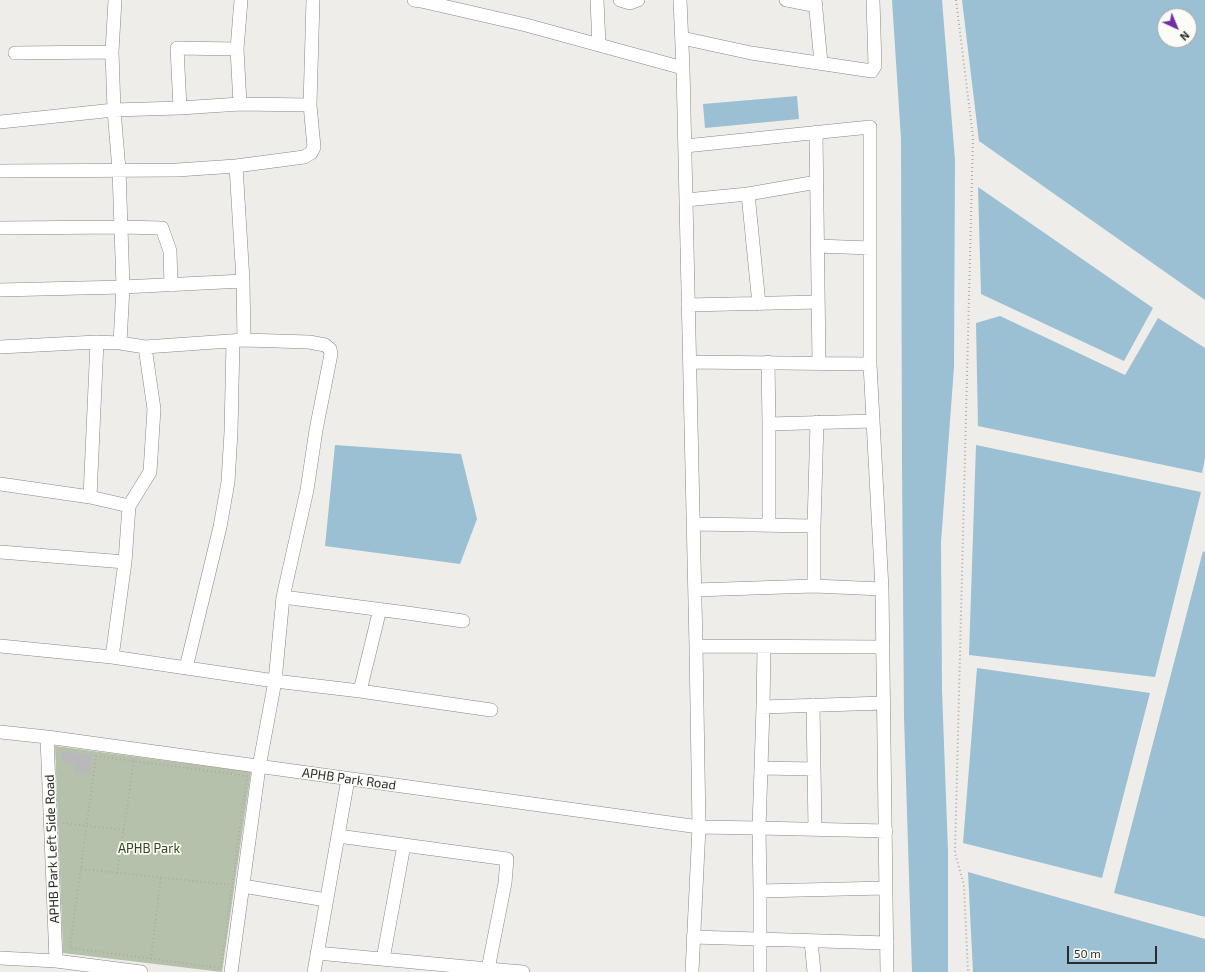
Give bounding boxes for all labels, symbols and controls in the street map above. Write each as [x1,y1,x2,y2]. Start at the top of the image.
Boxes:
north arrow [1157,8,1197,48]
text: N [1178,29,1192,44]
street label: APHB Park Road [301,765,397,793]
street label: APHB Park Left Side Road [42,774,62,924]
park label: APHB Park [118,841,180,857]
scale bar [1069,938,1159,964]
text: 50 m [1074,946,1101,960]

